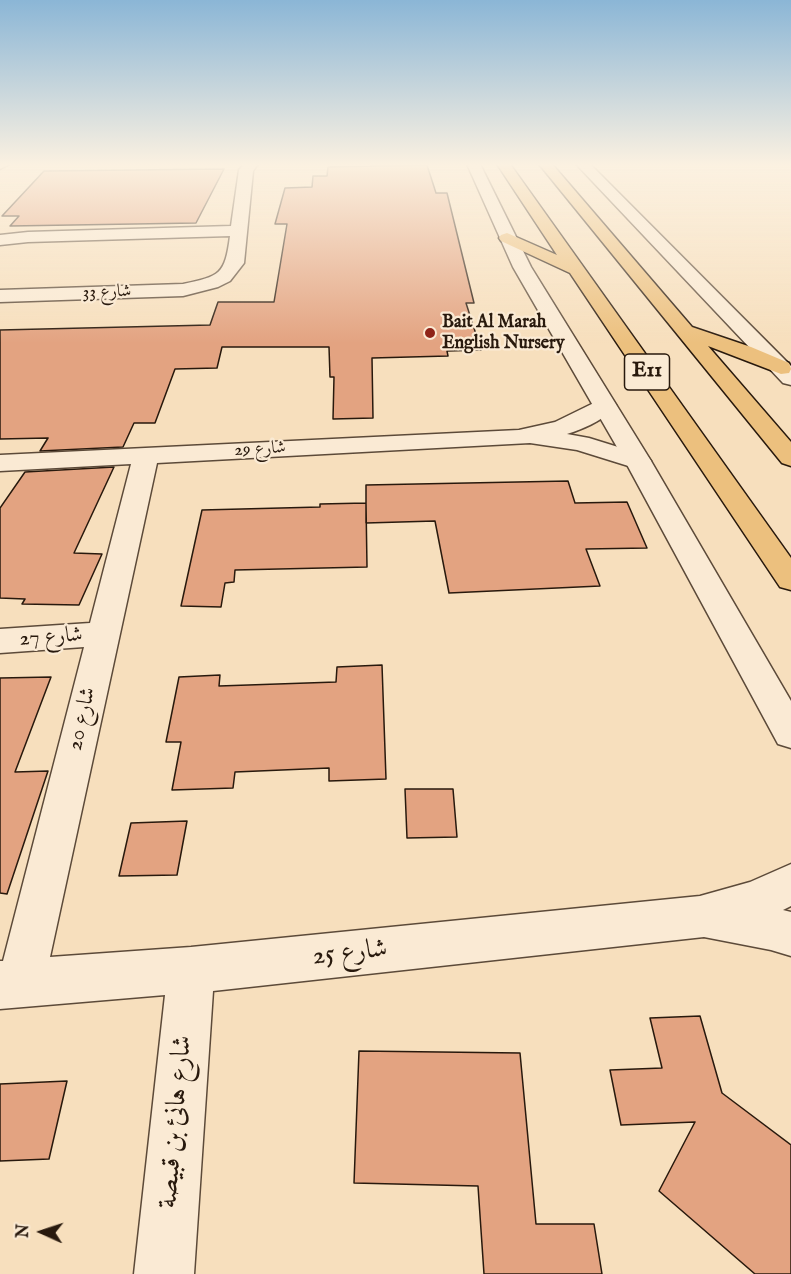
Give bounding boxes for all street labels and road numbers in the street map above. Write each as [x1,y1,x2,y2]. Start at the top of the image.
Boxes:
street label: شارع 33 [82,281,132,305]
road number: E11 [624,354,670,390]
street label: شارع 29 [234,438,286,462]
street label: شارع 27 [18,623,84,653]
street label: شارع 20 [63,685,103,753]
street label: شارع 25 [311,934,389,974]
street label: شارع هانئ بن قبيصة [153,1034,201,1210]

